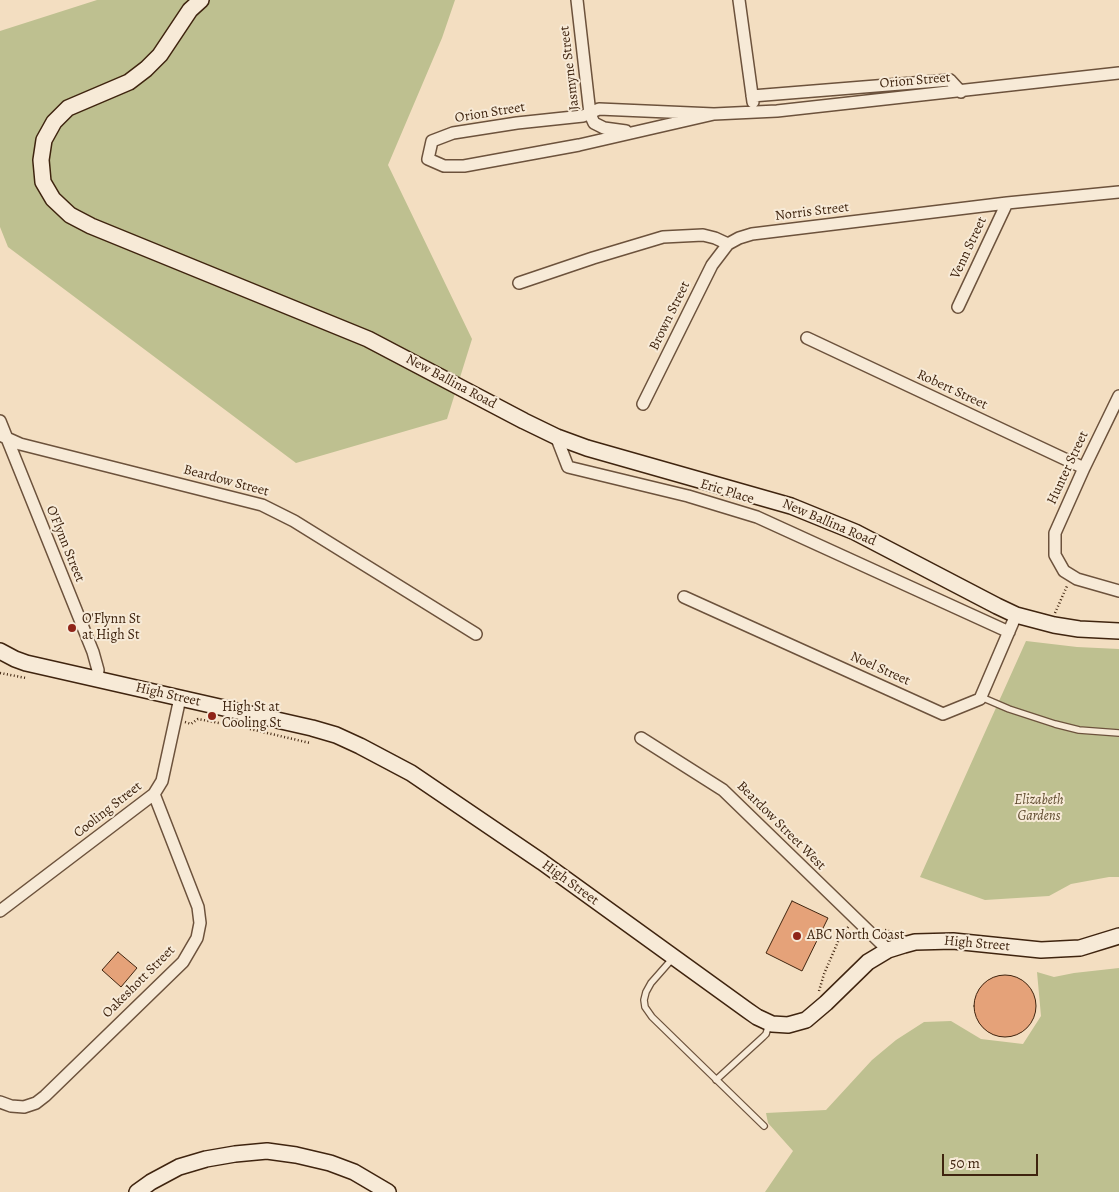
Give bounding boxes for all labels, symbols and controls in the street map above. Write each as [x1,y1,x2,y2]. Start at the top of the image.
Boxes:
street label: Jasmyne Street [556,25,584,111]
street label: Orion Street [879,70,951,92]
street label: Orion Street [454,99,526,127]
street label: Norris Street [774,199,850,225]
street label: Venn Street [947,214,991,282]
street label: Brown Street [646,279,694,353]
street label: New Ballina Road [403,351,499,413]
street label: Robert Street [914,366,990,414]
street label: Hunter Street [1044,429,1092,507]
street label: Beardow Street [182,462,270,500]
street label: Eric Place [698,476,756,508]
street label: New Ballina Road [779,496,879,550]
street label: O'Flynn Street [42,503,88,585]
place label: O'Flynn St at High St [82,612,141,644]
marker: O'Flynn St at High St [66,622,78,634]
street label: Noel Street [848,648,912,690]
street label: High Street [134,679,202,711]
place label: High St at Cooling St [222,700,281,732]
marker: High St at Cooling St [206,710,218,722]
street label: Cooling Street [71,778,145,842]
street label: Beardow Street West [733,778,829,874]
park label: Elizabeth Gardens [1014,793,1064,826]
street label: High Street [538,857,602,909]
place label: ABC North Coast [807,928,904,944]
marker: ABC North Coast [791,930,803,942]
street label: High Street [943,933,1011,955]
street label: Oakeshott Street [99,942,179,1022]
scale bar [944,1144,1040,1176]
text: 50 m [950,1153,980,1173]

